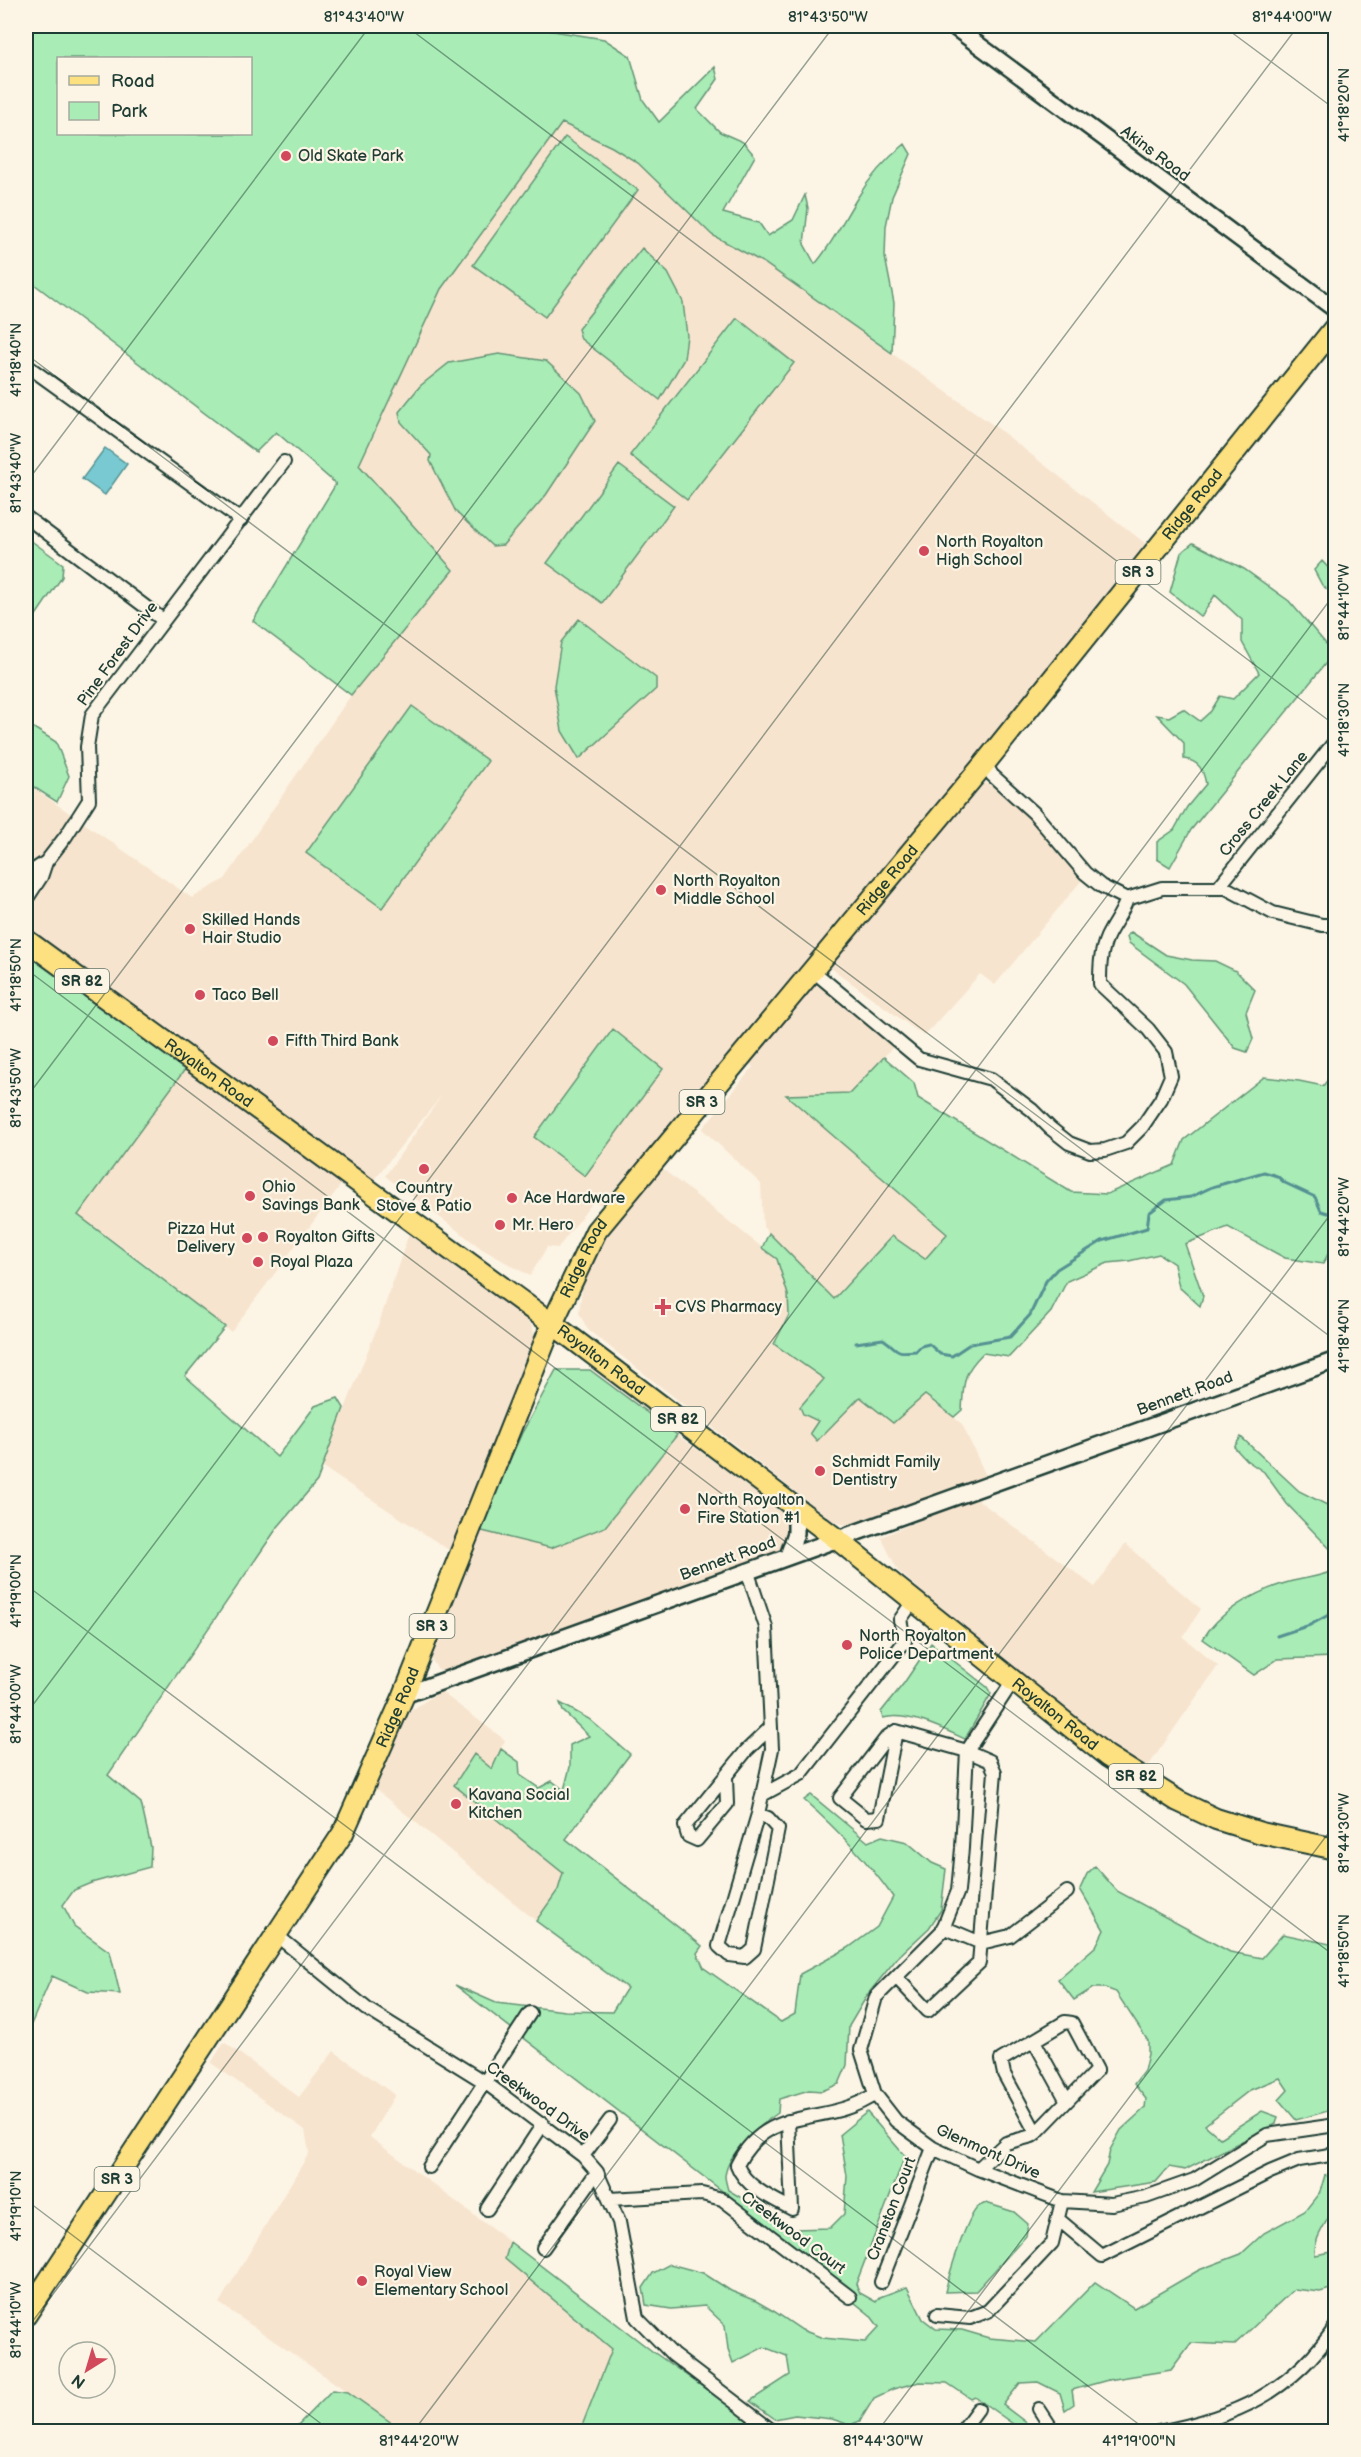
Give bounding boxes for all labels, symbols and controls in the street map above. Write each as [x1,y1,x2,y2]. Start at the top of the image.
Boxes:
text: 81°43'40"W [324,8,405,27]
text: 81°43'50"W [788,8,868,27]
text: 81°44'00"W [1252,8,1332,27]
legend [57,57,252,135]
text: 41°18'20"N [1335,68,1354,142]
text: Road [111,71,155,92]
text: Park [111,101,147,122]
street label: Akins Road [1117,122,1193,186]
place label: Old Skate Park [298,147,404,166]
marker: Old Skate Park [279,149,293,163]
text: 41°18'40"N [7,323,26,397]
text: 81°43'40"W [7,432,26,513]
street label: Ridge Road [1158,465,1227,544]
place label: North Royalton High School [936,533,1043,570]
marker: North Royalton High School [917,544,931,558]
road number: SR 3 [1116,560,1160,584]
text: 81°44'10"W [1335,563,1354,641]
street label: Pine Forest Drive [74,598,163,710]
text: 41°18'30"N [1335,683,1354,757]
street label: Cross Creek Lane [1216,747,1313,861]
street label: Ridge Road [853,841,922,920]
place label: North Royalton Middle School [673,872,780,909]
marker: North Royalton Middle School [654,883,668,897]
place label: Skilled Hands Hair Studio [202,911,300,948]
marker: Skilled Hands Hair Studio [183,922,197,936]
text: 41°18'50"N [7,938,26,1012]
road number: SR 82 [55,969,109,993]
place label: Taco Bell [212,986,279,1005]
marker: Taco Bell [193,988,207,1002]
place label: Fifth Third Bank [285,1032,399,1051]
street label: Royalton Road [160,1034,257,1112]
marker: Fifth Third Bank [266,1034,280,1048]
text: 81°43'50"W [7,1048,26,1128]
road number: SR 3 [680,1090,724,1114]
marker: Country Stove & Patio [417,1162,431,1176]
text: 81°44'20"W [1335,1177,1354,1257]
place label: Ohio Savings Bank [262,1178,360,1215]
place label: Country Stove & Patio [376,1179,472,1216]
marker: Ohio Savings Bank [243,1189,257,1203]
place label: Ace Hardware [524,1189,626,1208]
marker: Ace Hardware [505,1191,519,1205]
street label: Ridge Road [556,1215,612,1301]
place label: Mr. Hero [512,1216,574,1235]
marker: Mr. Hero [493,1218,507,1232]
place label: Pizza Hut Delivery [167,1220,236,1257]
place label: Royalton Gifts [275,1228,375,1247]
marker: Royalton Gifts [256,1230,270,1244]
marker: Pizza Hut Delivery [240,1231,254,1245]
place label: Royal Plaza [270,1253,353,1272]
marker: Royal Plaza [251,1255,265,1269]
place label: CVS Pharmacy [675,1298,783,1317]
text: 41°18'40"N [1335,1299,1354,1373]
marker: CVS Pharmacy [656,1300,670,1314]
street label: Royalton Road [553,1321,649,1400]
street label: Bennett Road [1134,1368,1236,1420]
road number: SR 82 [651,1407,705,1431]
place label: Schmidt Family Dentistry [832,1453,941,1490]
marker: Schmidt Family Dentistry [813,1464,827,1478]
place label: North Royalton Fire Station #1 [697,1491,804,1528]
marker: North Royalton Fire Station #1 [678,1502,692,1516]
street label: Bennett Road [677,1533,779,1585]
text: 41°19'00"N [7,1554,26,1628]
road number: SR 3 [410,1614,454,1638]
place label: North Royalton Police Department [859,1627,994,1664]
marker: North Royalton Police Department [840,1638,854,1652]
text: 81°44'00"W [7,1664,26,1744]
street label: Ridge Road [372,1664,424,1751]
street label: Royalton Road [1008,1674,1102,1755]
road number: SR 82 [1109,1764,1163,1788]
place label: Kavana Social Kitchen [468,1786,570,1823]
text: 81°44'30"W [1335,1792,1354,1873]
marker: Kavana Social Kitchen [449,1797,463,1811]
text: 41°18'50"N [1335,1914,1354,1988]
street label: Creekwood Drive [482,2058,594,2146]
street label: Glenmont Drive [933,2121,1044,2184]
street label: Cranston Court [863,2154,921,2264]
road number: SR 3 [94,2167,140,2191]
text: 41°19'10"N [7,2170,26,2242]
street label: Creekwood Court [737,2187,849,2279]
place label: Royal View Elementary School [374,2263,508,2300]
marker: Royal View Elementary School [355,2274,369,2288]
text: 81°44'10"W [7,2281,26,2359]
north arrow [57,2340,117,2400]
text: N [68,2370,89,2392]
text: 81°44'20"W [379,2432,459,2451]
text: 81°44'30"W [843,2432,924,2451]
text: 41°19'00"N [1102,2432,1176,2451]

